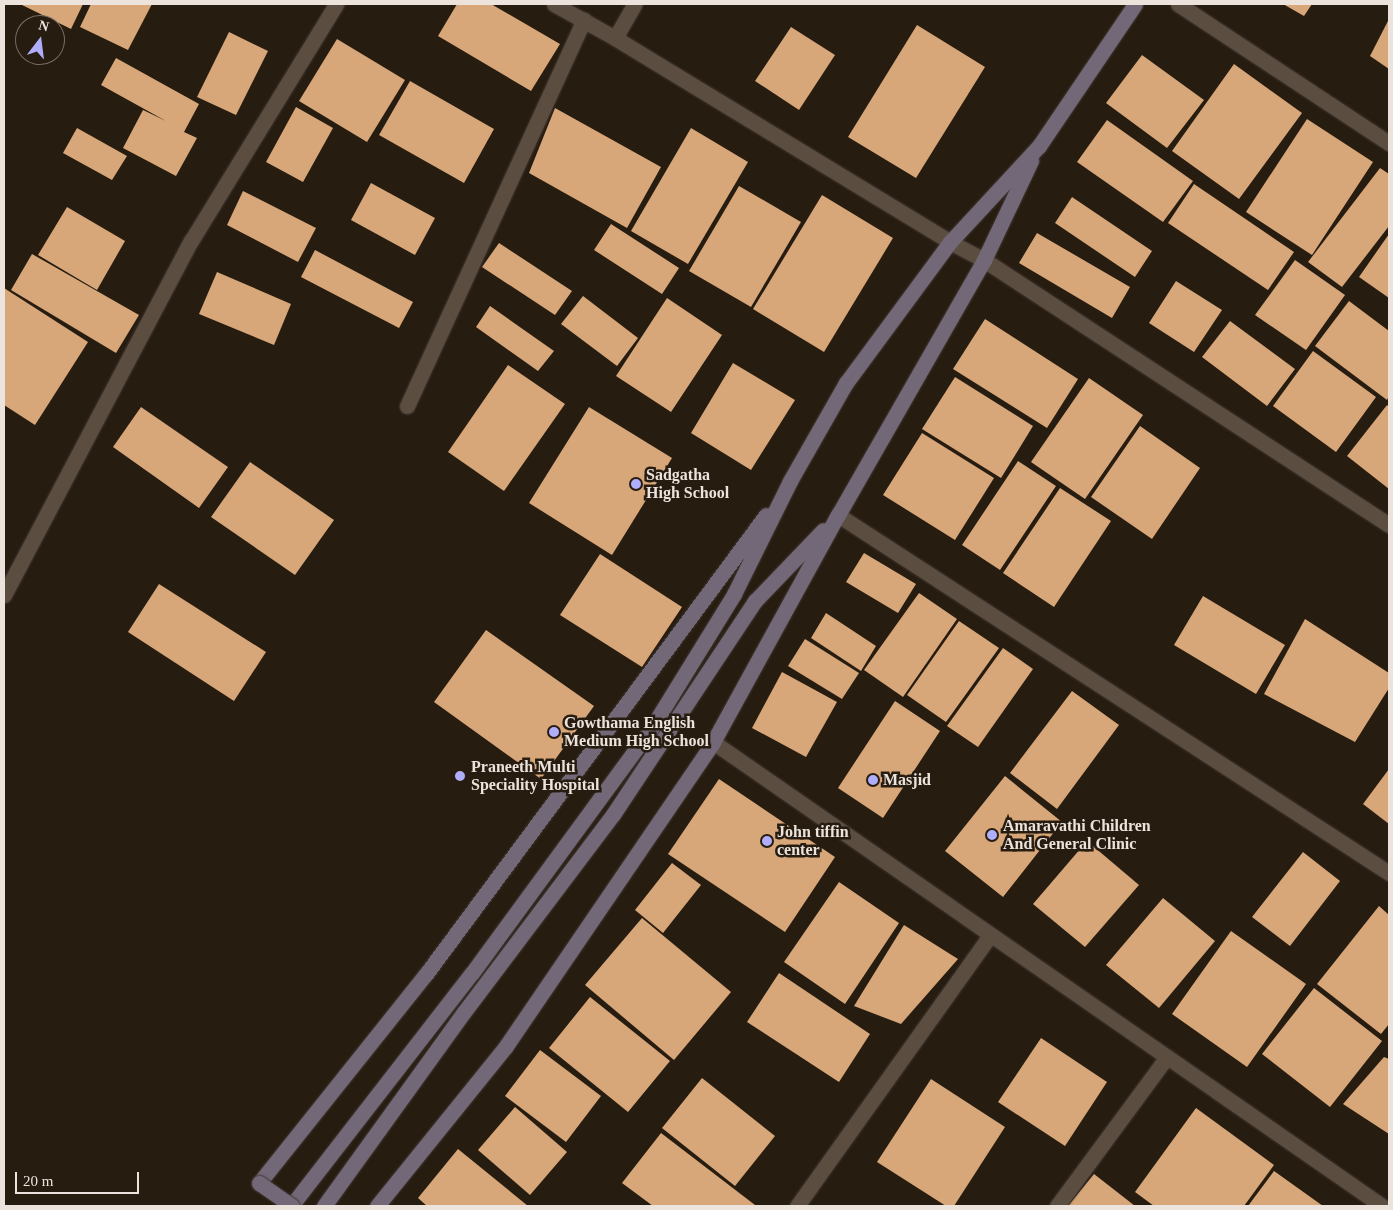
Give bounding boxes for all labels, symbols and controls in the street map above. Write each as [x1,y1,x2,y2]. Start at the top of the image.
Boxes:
north arrow [15,15,65,65]
text: N [37,17,51,35]
place label: Sadgatha High School [646,465,729,503]
marker: Sadgatha High School [630,478,642,490]
place label: Gowthama English Medium High School [564,713,709,751]
marker: Gowthama English Medium High School [548,726,560,738]
place label: Praneeth Multi Speciality Hospital [471,757,599,795]
marker: Praneeth Multi Speciality Hospital [453,769,467,783]
place label: Masjid [883,770,931,790]
marker: Masjid [867,774,879,786]
place label: Amaravathi Children And General Clinic [1003,816,1151,854]
place label: John tiffin center [777,822,849,860]
marker: Amaravathi Children And General Clinic [985,828,999,842]
marker: John tiffin center [761,835,773,847]
scale bar [18,1162,141,1194]
text: 20 m [23,1173,53,1189]

